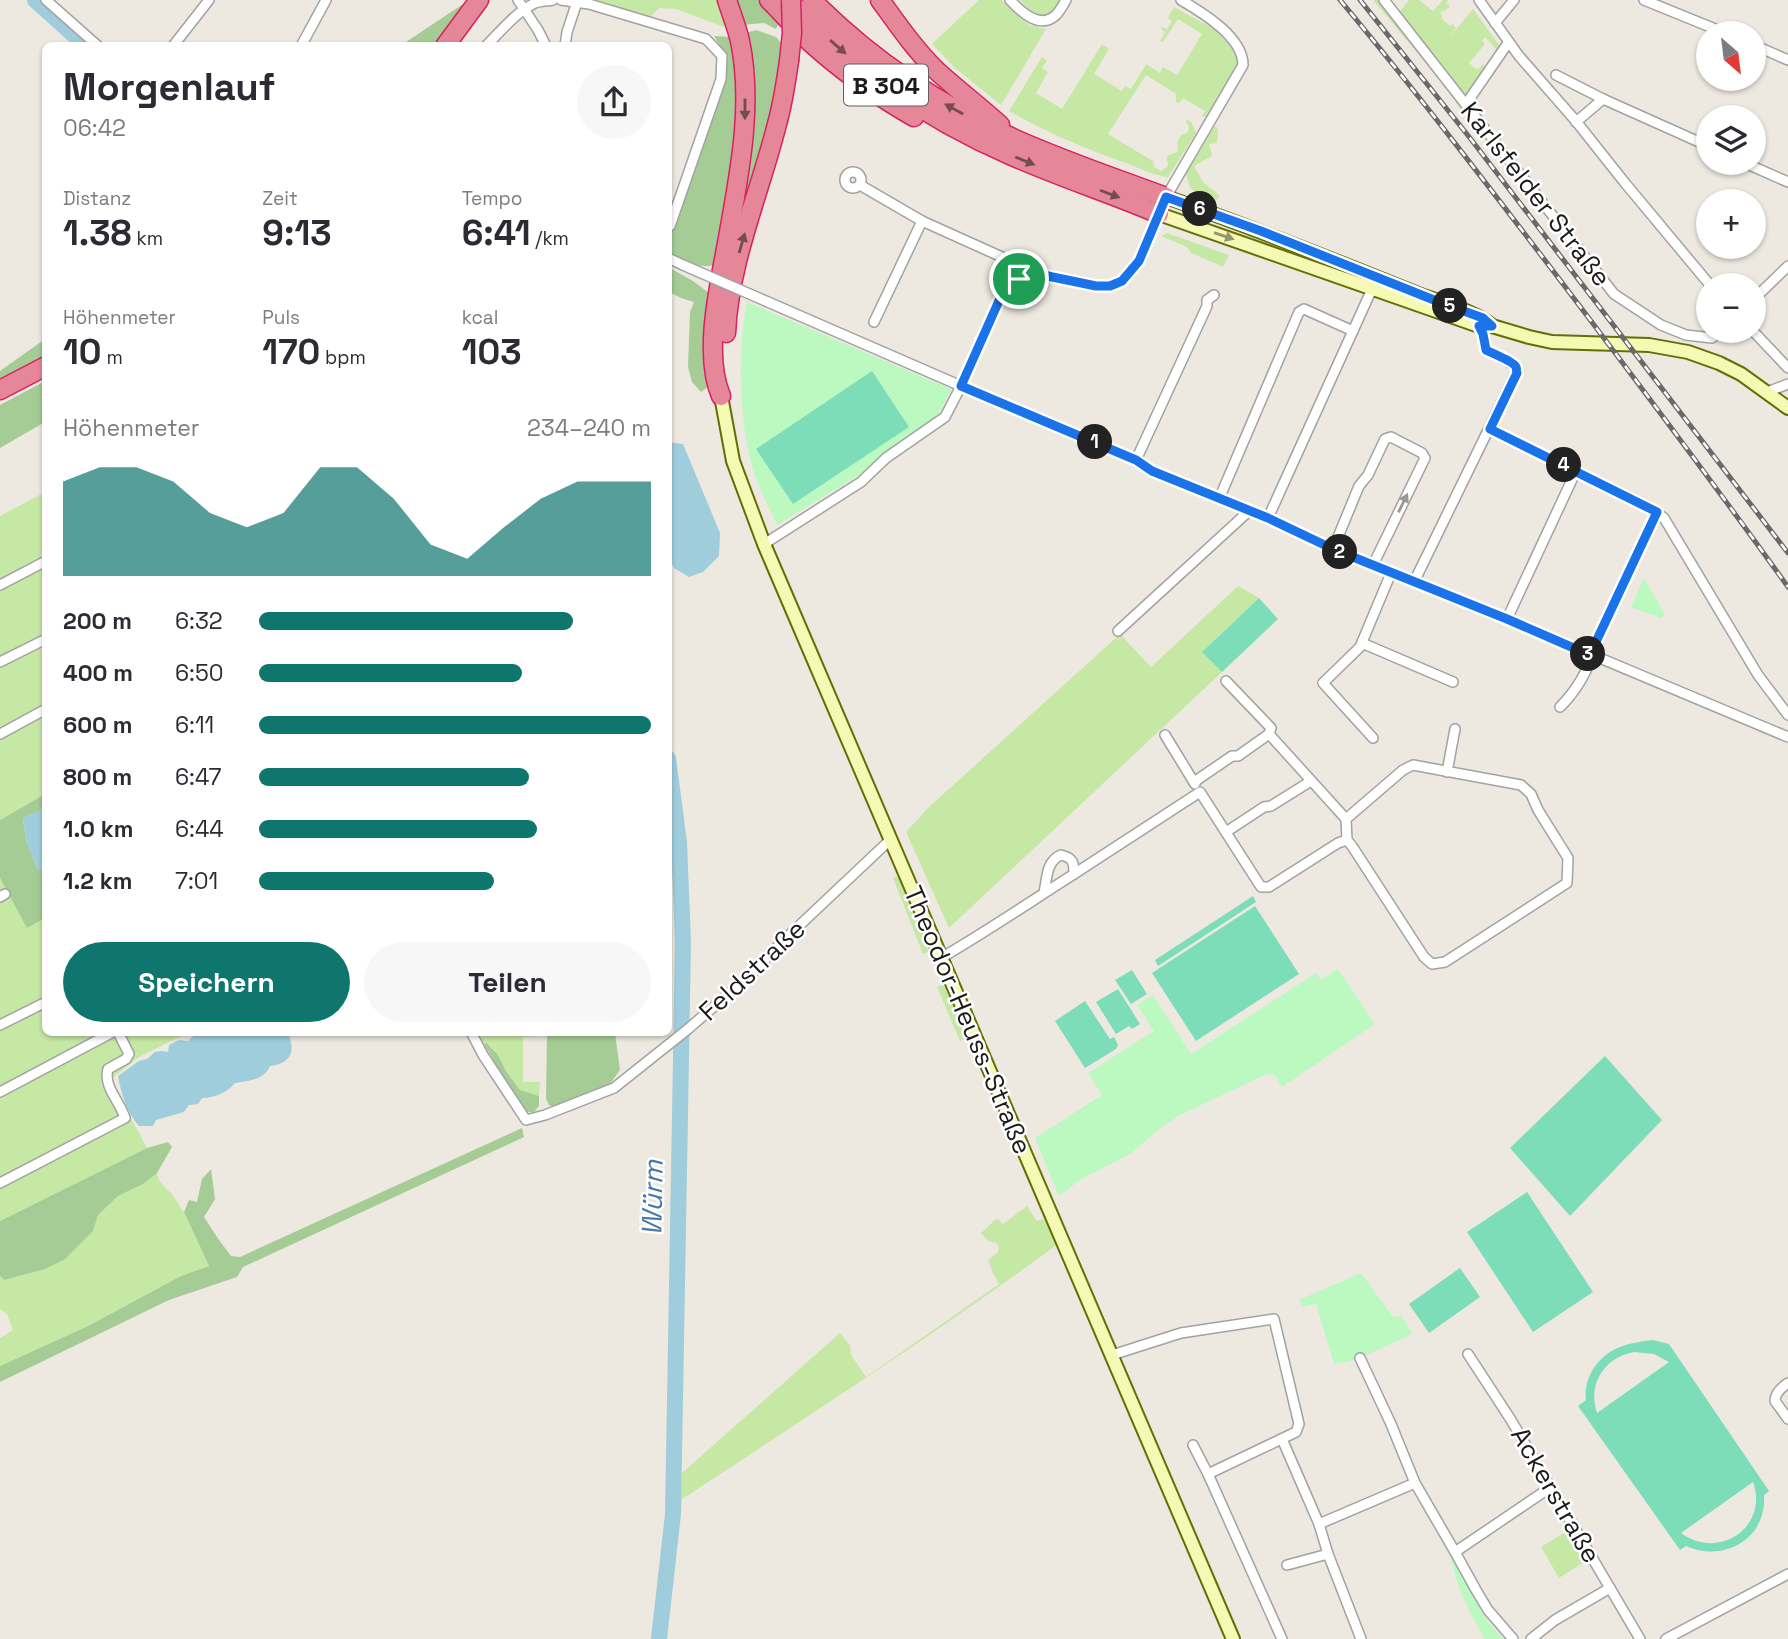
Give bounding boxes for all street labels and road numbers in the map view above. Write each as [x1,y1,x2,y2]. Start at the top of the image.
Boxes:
road number: B 304 [844,64,928,106]
street label: Karlsfelder Straße [1453,95,1619,293]
street label: Theodor-Heuss-Straße [896,881,1040,1159]
street label: Feldstraße [691,912,813,1028]
street label: Ackerstraße [1503,1421,1609,1569]

